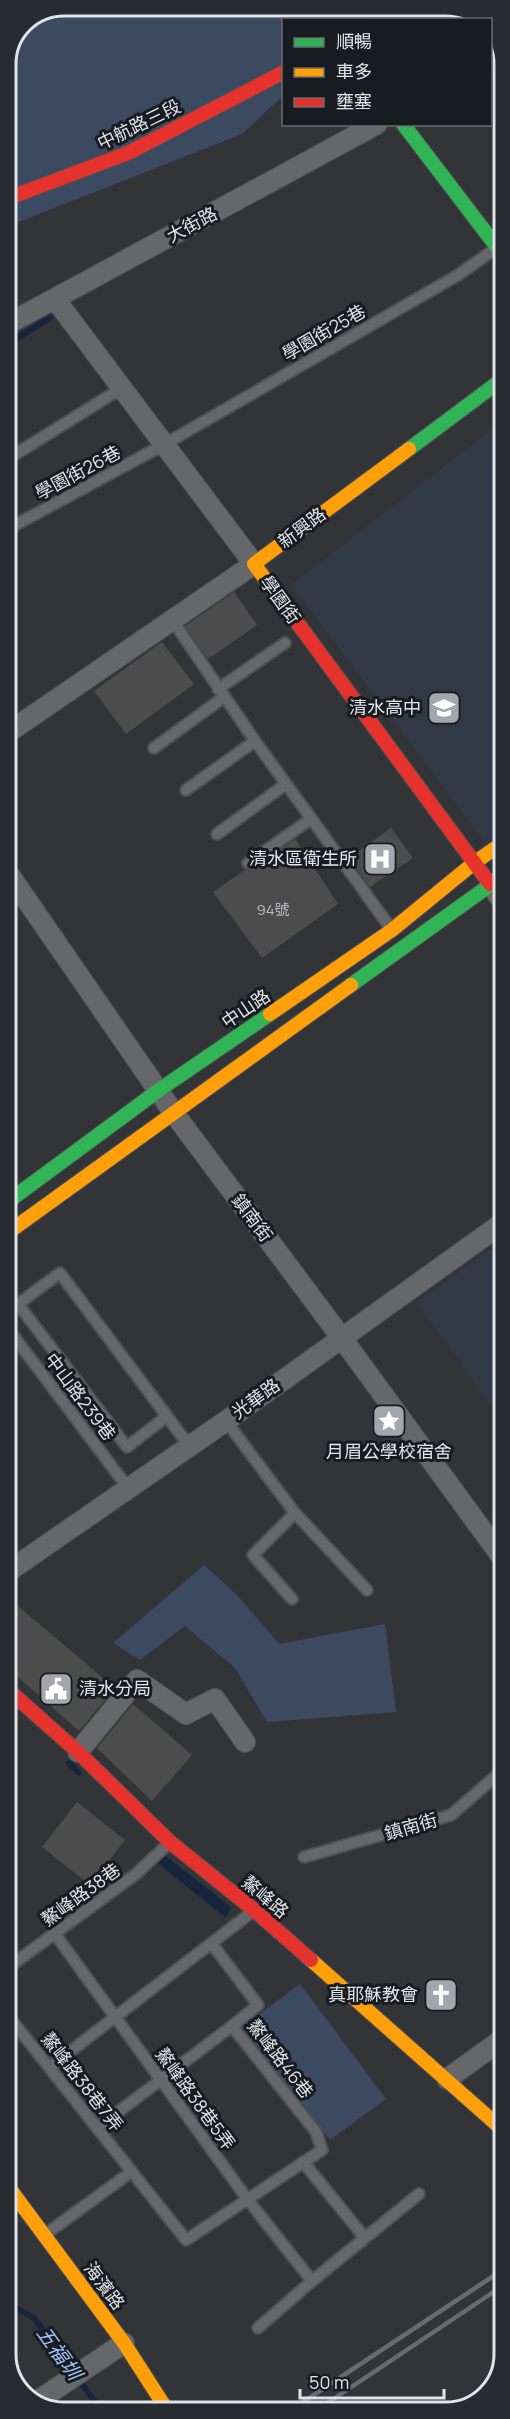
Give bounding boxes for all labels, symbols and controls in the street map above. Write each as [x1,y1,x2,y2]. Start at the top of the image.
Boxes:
legend [282,18,492,126]
text: 順暢 [336,29,372,53]
text: 車多 [336,59,372,83]
text: 壅塞 [336,89,372,113]
street label: 中航路三段 [93,94,184,155]
street label: 大街路 [162,201,221,247]
street label: 學園街25巷 [277,299,370,366]
street label: 學園街26巷 [31,440,124,505]
street label: 新興路 [273,501,330,553]
street label: 學園街 [255,571,306,628]
school or university icon: 清水高中 [426,690,462,726]
place label: 清水高中 [349,695,421,719]
hospital icon: 清水區衛生所 [362,841,398,877]
place label: 清水區衛生所 [249,846,357,870]
house number: 94號 [256,899,290,920]
street label: 中山路 [216,983,275,1033]
street label: 鎮南街 [227,1189,279,1246]
street label: 中山路239巷 [40,1348,121,1445]
street label: 光華路 [227,1373,284,1424]
place icon: 月眉公學校宿舍 [371,1403,407,1439]
place label: 月眉公學校宿舍 [326,1439,452,1463]
public building icon: 清水分局 [38,1671,74,1707]
place label: 清水分局 [79,1676,151,1700]
street label: 鎮南街 [381,1807,440,1845]
street label: 鰲峰路38巷 [36,1857,125,1931]
street label: 鰲峰路 [237,1870,294,1923]
church icon: 真耶穌教會 [423,1977,459,2013]
place label: 真耶穌教會 [328,1982,418,2006]
street label: 鰲峰路46巷 [242,2014,319,2103]
street label: 鰲峰路38巷7弄 [37,2027,129,2136]
street label: 鰲峰路38巷5弄 [151,2042,241,2154]
street label: 海濱路 [79,2257,131,2314]
water label: 五福圳 [31,2321,90,2387]
scale bar [300,2362,444,2400]
text: 50 m [309,2370,349,2394]

